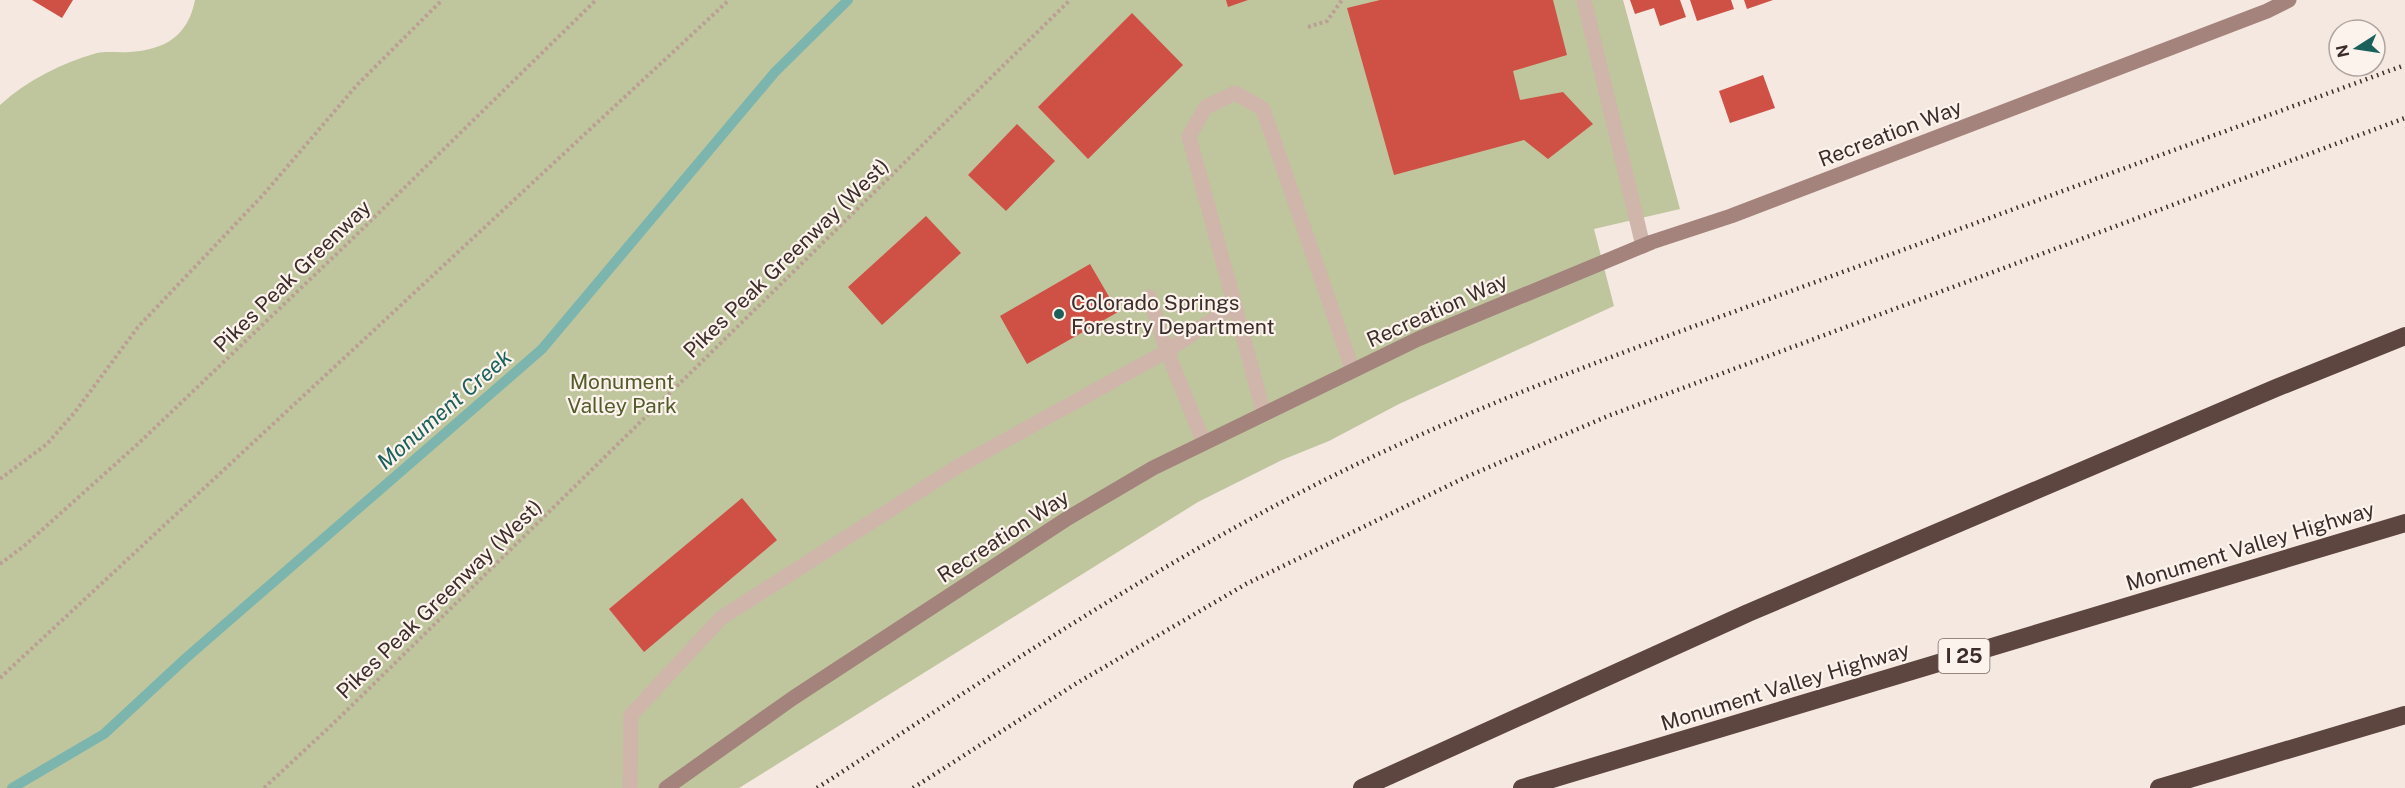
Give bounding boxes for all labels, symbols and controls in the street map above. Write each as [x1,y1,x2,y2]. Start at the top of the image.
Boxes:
north arrow [2327,18,2387,78]
text: N [2332,43,2353,59]
street label: Recreation Way [1815,94,1965,172]
street label: Pikes Peak Greenway (West) [678,153,894,363]
street label: Pikes Peak Greenway [208,195,376,357]
street label: Recreation Way [1363,268,1511,352]
place label: Colorado Springs Forestry Department [1071,290,1275,339]
marker: Colorado Springs Forestry Department [1052,307,1066,321]
water label: Monument Creek [371,344,517,474]
park label: Monument Valley Park [567,369,677,418]
street label: Recreation Way [933,484,1073,588]
street label: Pikes Peak Greenway (West) [331,494,547,704]
street label: Monument Valley Highway [2123,496,2377,596]
street label: Monument Valley Highway [1658,636,1912,736]
road number: I 25 [1938,639,1990,673]

